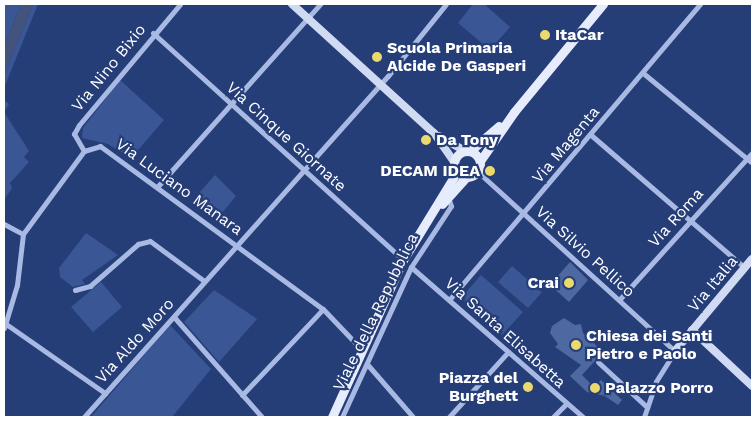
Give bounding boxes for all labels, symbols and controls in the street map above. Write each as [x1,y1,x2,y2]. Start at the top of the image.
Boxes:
street label: Via Nino Bixio [68,20,150,116]
place label: ItaCar [555,25,604,45]
marker: ItaCar [539,29,551,41]
place label: Scuola Primaria Alcide De Gasperi [387,38,526,76]
marker: Scuola Primaria Alcide De Gasperi [371,51,383,63]
street label: Via Cinque Giornate [222,78,350,196]
street label: Via Magenta [528,102,604,188]
place label: Da Tony [436,130,498,150]
street label: Via Luciano Manara [112,134,246,240]
marker: Da Tony [420,134,432,146]
place label: DECAM IDEA [380,161,480,181]
marker: DECAM IDEA [484,165,496,177]
street label: Via Roma [644,184,708,252]
street label: Via Silvio Pellico [531,202,639,302]
street label: Viale della Repubblica [329,230,423,394]
street label: Via Italia [684,252,742,316]
street label: Via Santa Elisabetta [440,273,570,393]
place label: Crai [527,273,559,293]
marker: Crai [563,277,575,289]
street label: Via Aldo Moro [92,294,178,388]
place label: Chiesa dei Santi Pietro e Paolo [586,326,713,364]
marker: Chiesa dei Santi Pietro e Paolo [570,339,582,351]
place label: Piazza del Burghett [439,368,518,406]
place label: Palazzo Porro [605,378,713,398]
marker: Piazza del Burghett [522,381,534,393]
marker: Palazzo Porro [589,382,601,394]

